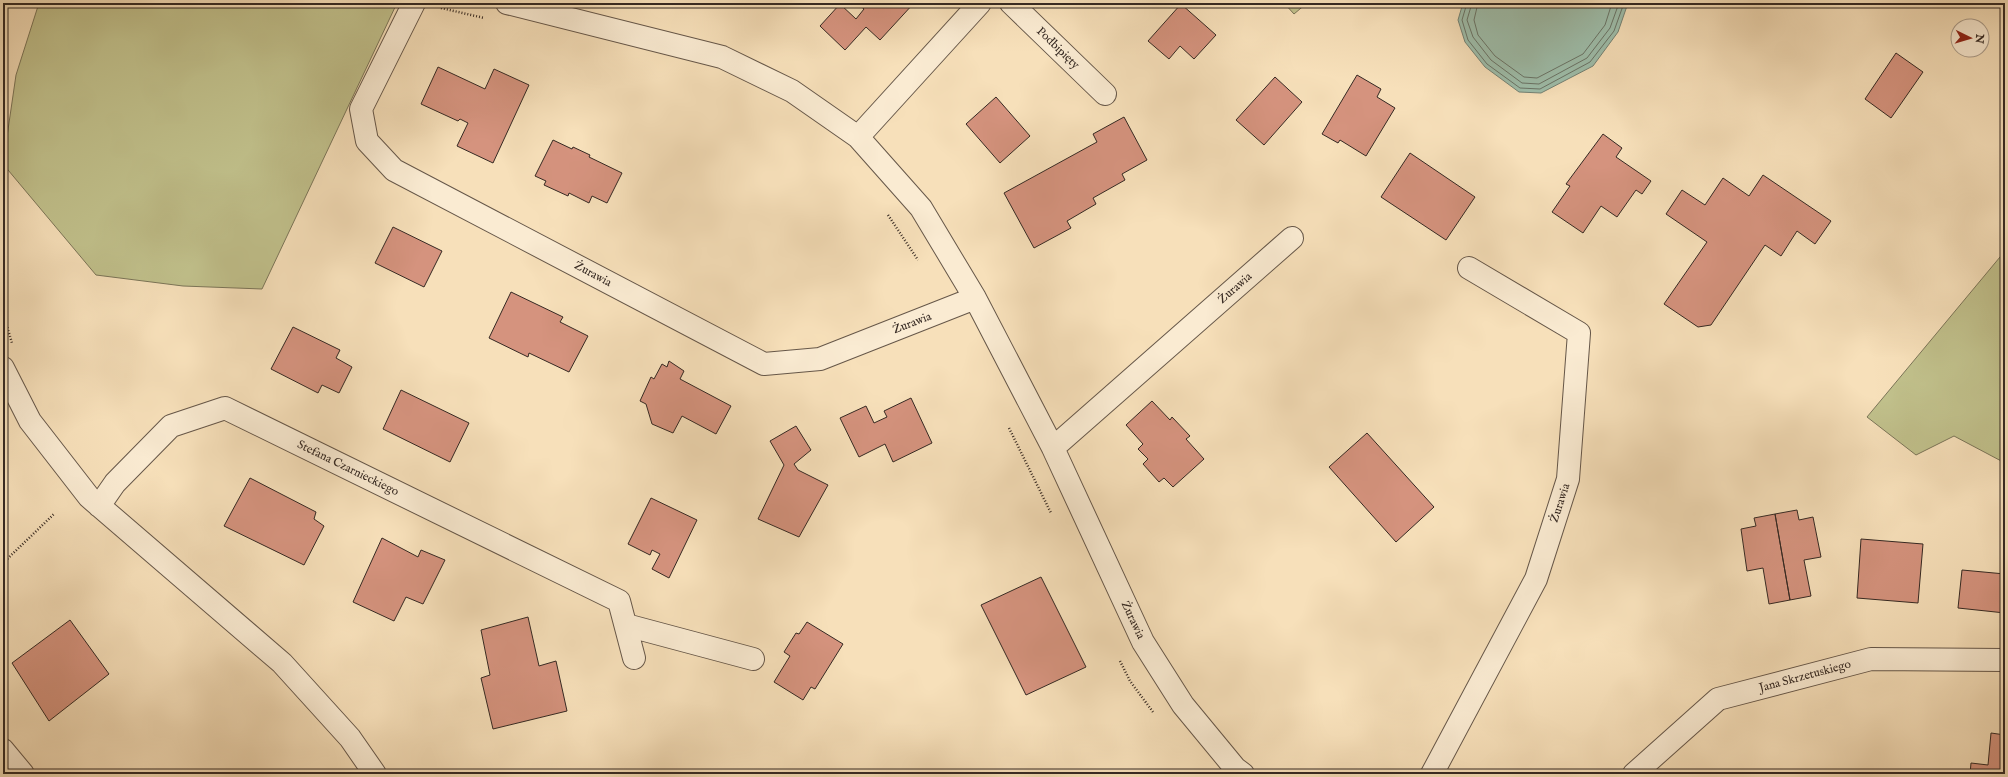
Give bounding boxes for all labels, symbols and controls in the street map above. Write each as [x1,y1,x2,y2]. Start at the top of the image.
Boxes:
north arrow [1950,18,1990,58]
street label: Podbipięty [1033,24,1083,73]
text: N [1972,32,1986,45]
street label: Żurawia [572,257,616,290]
street label: Żurawia [1214,268,1256,307]
street label: Żurawia [890,308,934,337]
street label: Stefana Czarnieckiego [295,437,402,499]
street label: Żurawia [1546,480,1574,525]
street label: Żurawia [1118,598,1150,642]
street label: Jana Skrzetuskiego [1755,656,1853,697]

